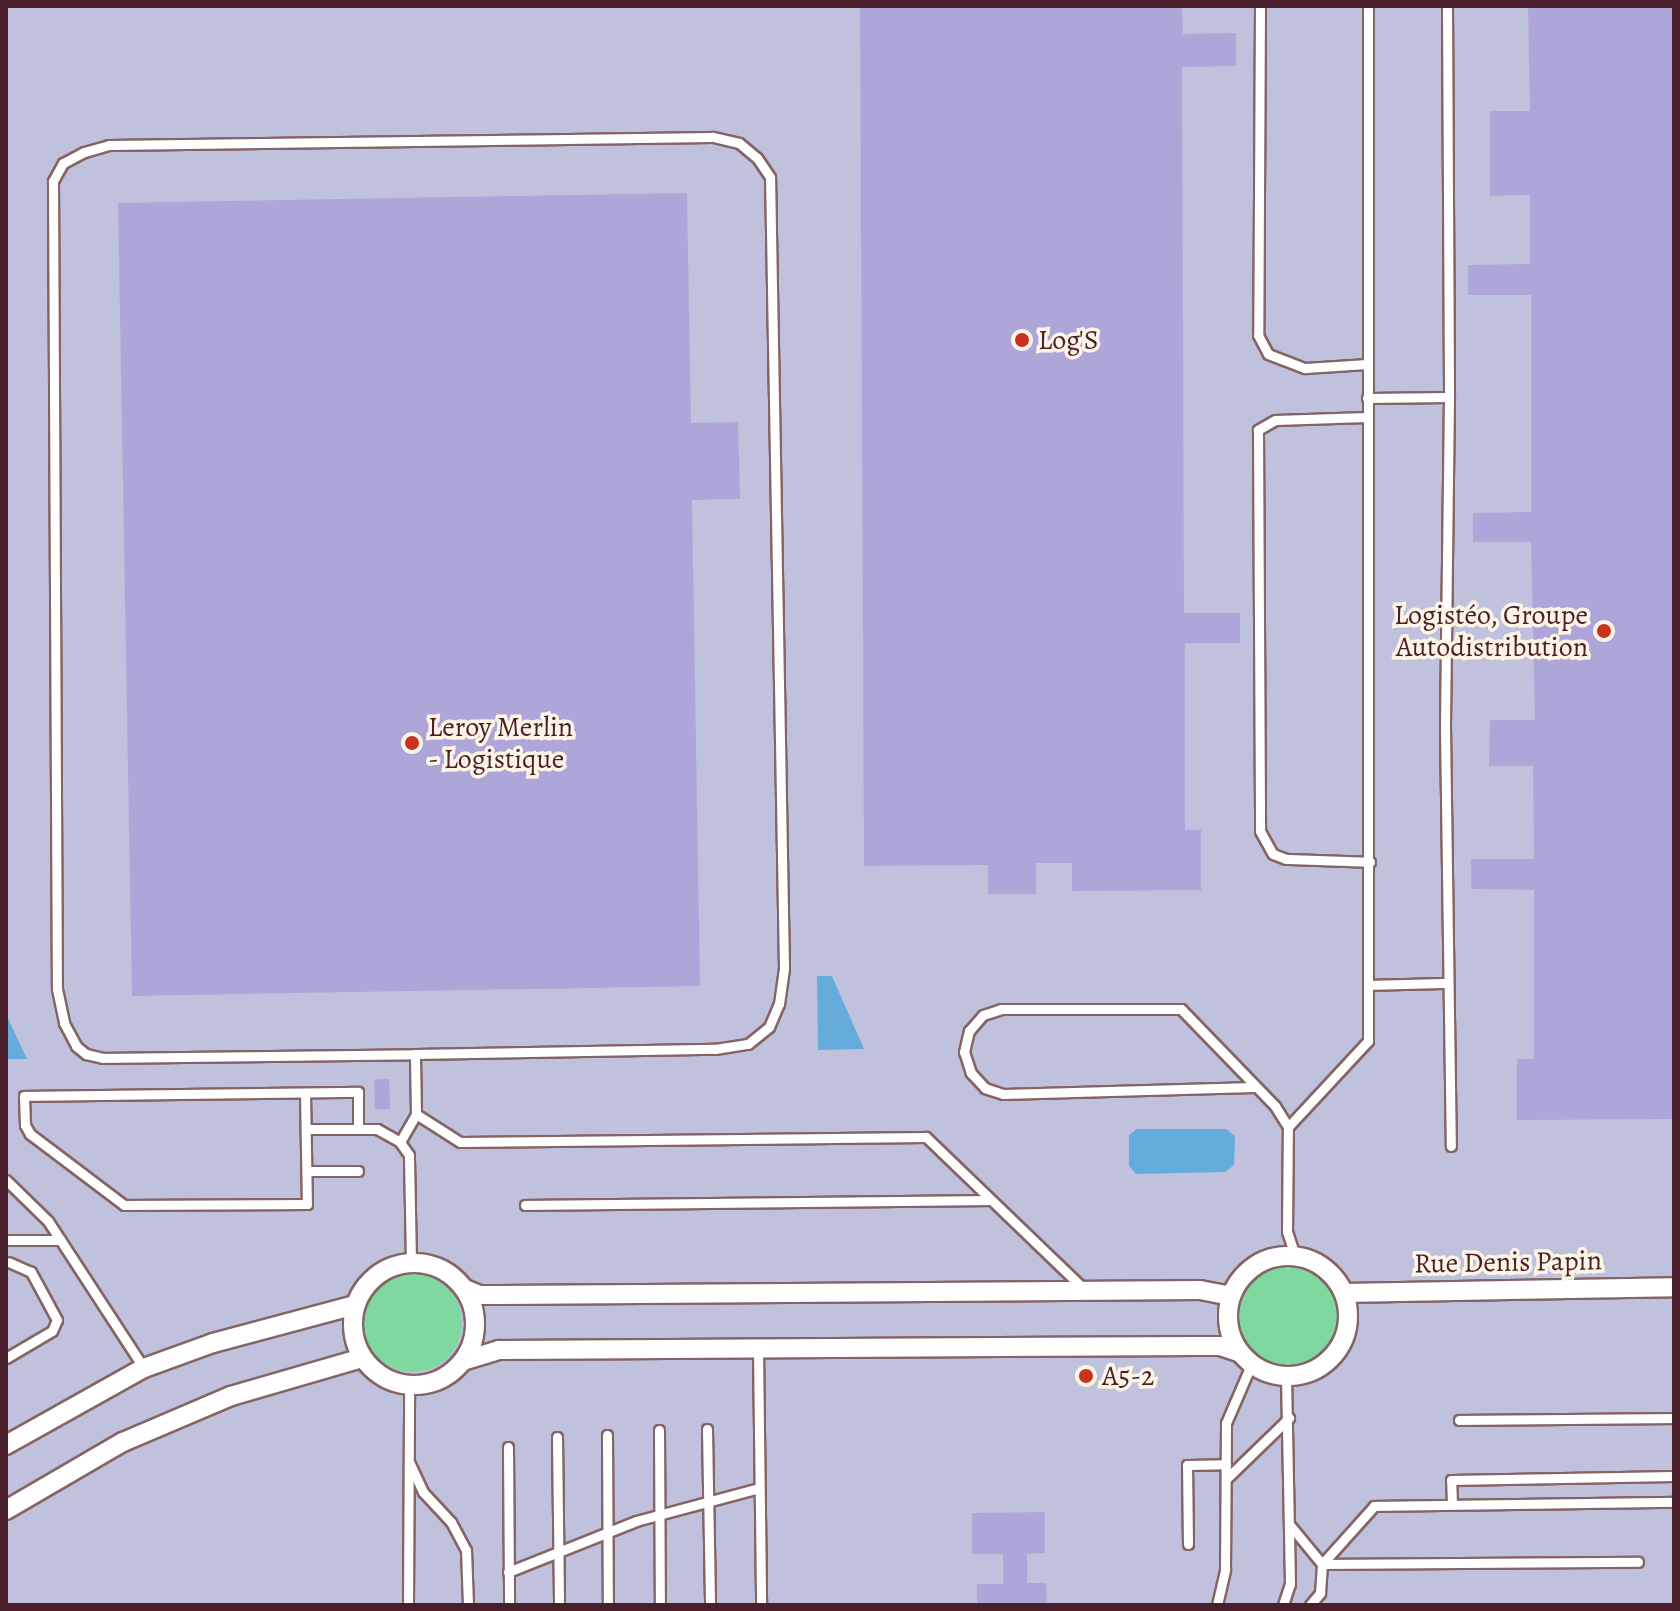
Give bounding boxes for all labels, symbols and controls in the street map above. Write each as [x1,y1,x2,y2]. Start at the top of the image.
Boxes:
place label: Log'S [1038,323,1099,357]
marker: Log'S [1013,331,1031,349]
place label: Logistéo, Groupe Autodistribution [1393,598,1588,664]
marker: Logistéo, Groupe Autodistribution [1595,622,1613,640]
place label: Leroy Merlin - Logistique [428,710,573,776]
marker: Leroy Merlin - Logistique [403,734,421,752]
street label: Rue Denis Papin [1414,1244,1602,1280]
place label: A5-2 [1102,1359,1154,1393]
marker: A5-2 [1077,1367,1095,1385]

